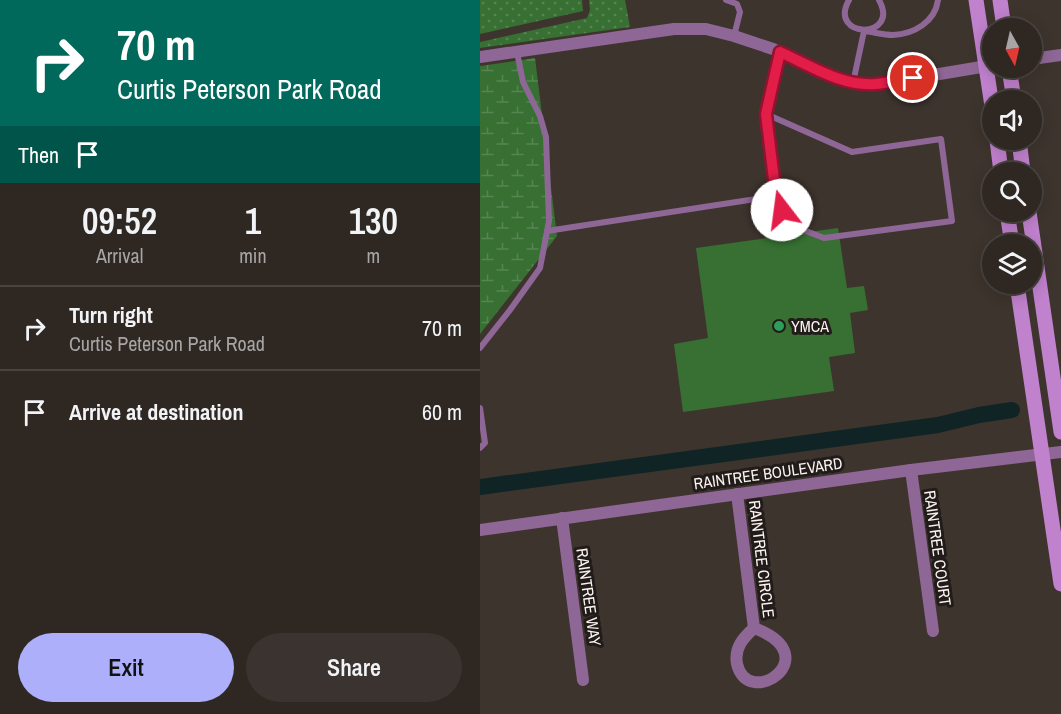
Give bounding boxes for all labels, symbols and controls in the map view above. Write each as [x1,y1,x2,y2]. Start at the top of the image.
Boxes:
text: 70 m [117,17,196,73]
north arrow [982,18,1042,78]
map controls [982,18,1042,294]
icon: right [18,24,96,102]
pin [887,52,938,103]
icon: arrive [896,61,929,94]
text: Curtis Peterson Park Road [117,71,382,107]
button: sound [982,90,1042,150]
icon: arrive [71,138,104,171]
text: Then [18,140,59,170]
button: search [982,162,1042,222]
position arrow [750,178,814,242]
text: 09:52 [82,197,157,245]
text: 1 [245,197,261,245]
text: 130 [349,197,398,245]
button: layers [982,234,1042,294]
text: Arrival [96,242,143,269]
text: min [239,242,267,269]
text: m [366,242,380,269]
text: Turn right [69,300,153,330]
icon: right [18,312,51,345]
text: 70 m [422,313,462,343]
place label: YMCA [791,315,829,337]
marker: YMCA [772,319,786,333]
text: Curtis Peterson Park Road [69,330,265,357]
icon: arrive [18,396,51,429]
text: Arrive at destination [69,397,243,427]
text: 60 m [422,397,462,427]
street label: RAINTREE BOULEVARD [692,452,844,494]
street label: RAINTREE COURT [919,489,957,607]
street label: RAINTREE CIRCLE [744,499,780,619]
street label: RAINTREE WAY [571,547,607,648]
button: Exit [18,633,234,702]
button: Share [246,633,462,702]

